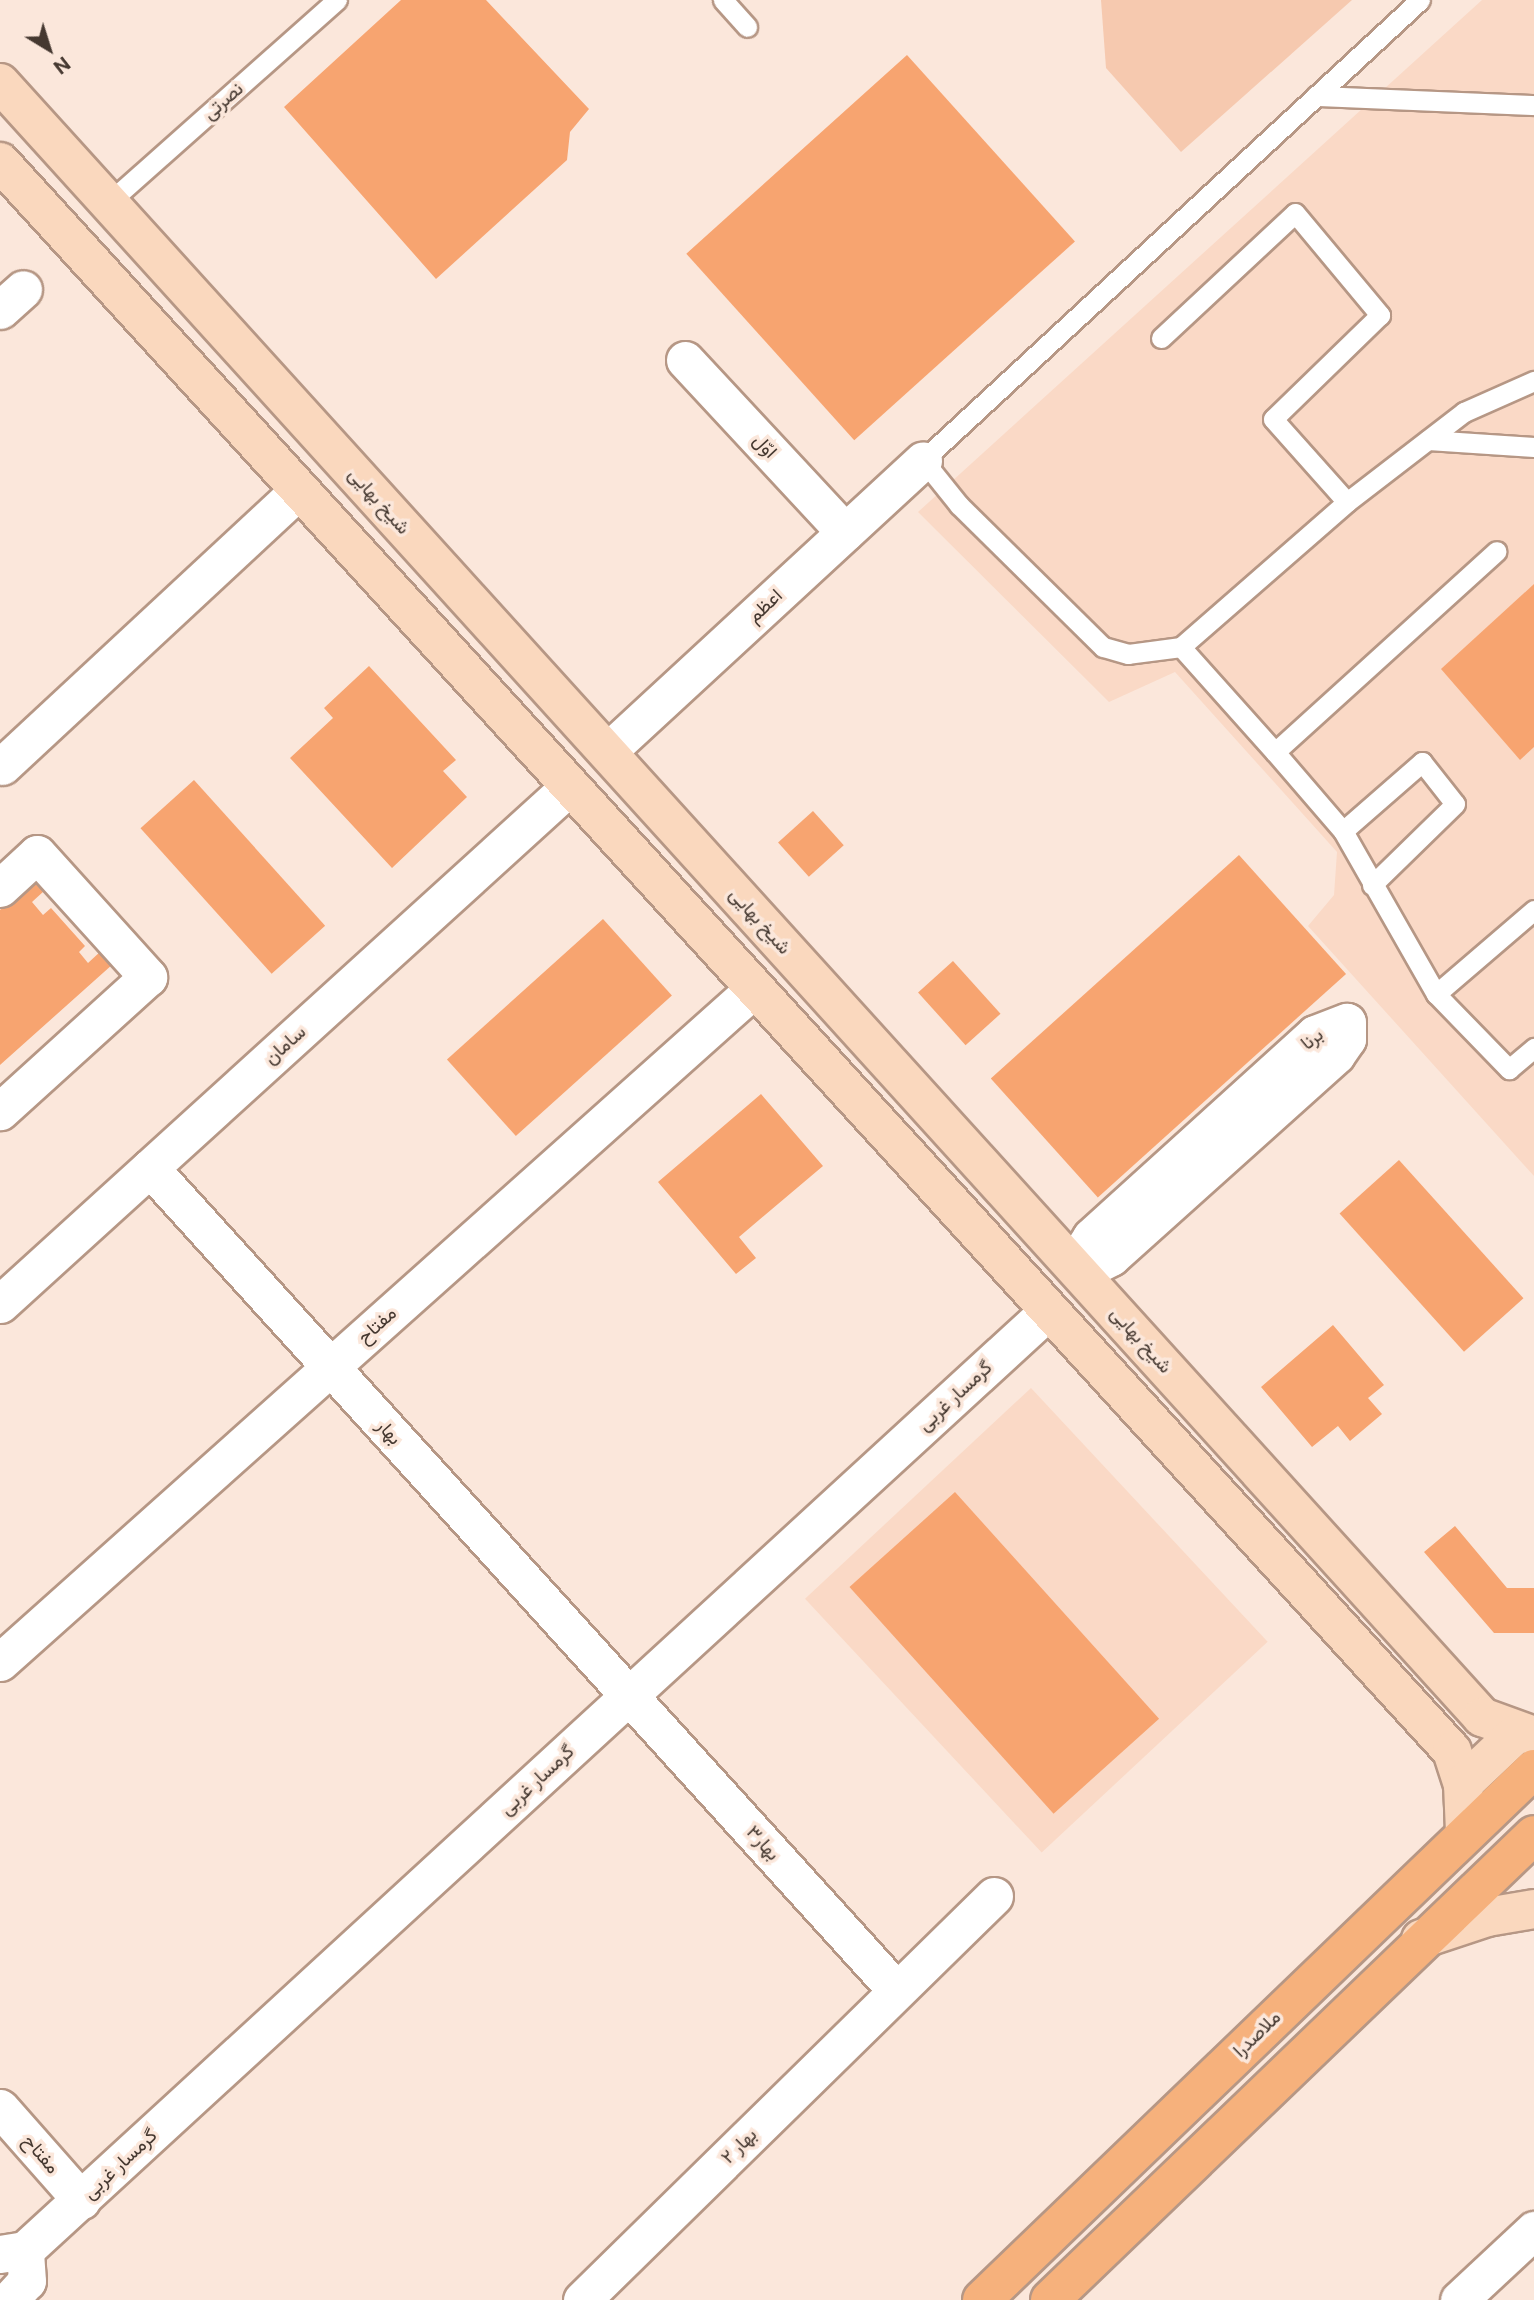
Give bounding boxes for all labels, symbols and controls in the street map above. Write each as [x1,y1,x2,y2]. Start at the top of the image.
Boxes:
north arrow [14,14,84,84]
text: N [49,52,75,79]
street label: نصرتی [198,77,248,125]
street label: اوّل [748,429,782,463]
street label: شیخ بهایی [343,463,415,539]
street label: اعظم [743,584,787,628]
street label: شیخ بهایی [724,883,796,959]
street label: سامان [260,1020,310,1070]
street label: برنا [1296,1023,1328,1055]
street label: مفتاح [353,1302,401,1348]
street label: شیخ بهایی [1105,1302,1177,1378]
street label: گرمسار غربی [913,1356,997,1436]
street label: بهار [372,1415,406,1449]
street label: گرمسار غربی [495,1740,579,1820]
street label: بهار۳ [741,1821,785,1865]
street label: ملاصدرا [1229,2006,1285,2062]
street label: بهار ۲ [716,2123,762,2169]
street label: گرمسار غربی [78,2124,162,2204]
street label: مفتاح [18,2130,64,2178]

